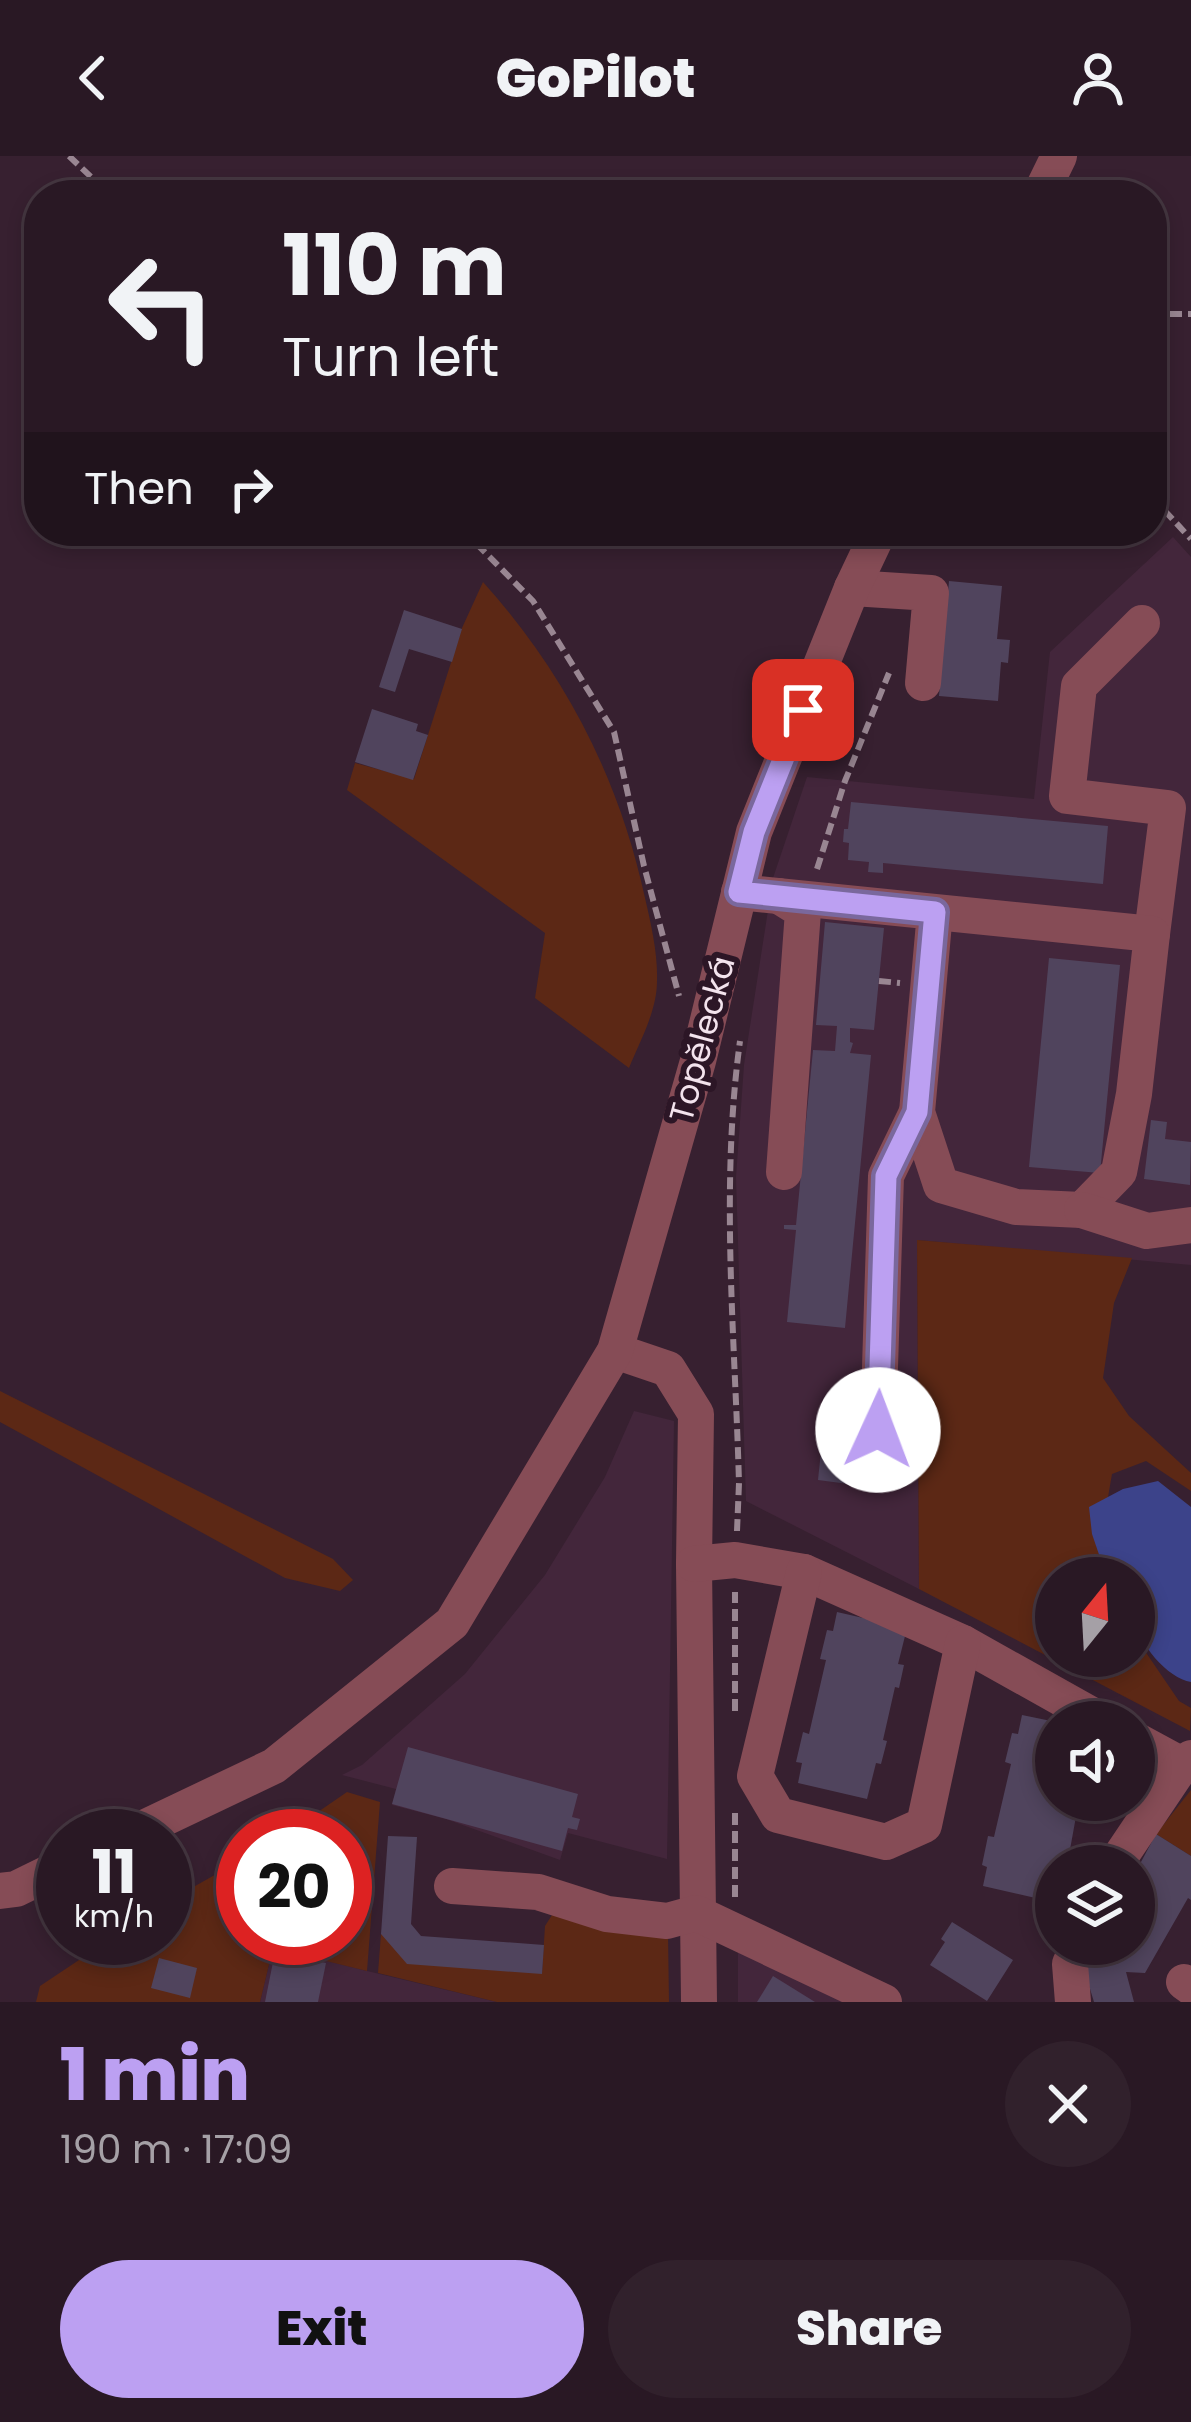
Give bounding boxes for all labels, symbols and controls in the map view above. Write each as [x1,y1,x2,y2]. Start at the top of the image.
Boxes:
text: GoPilot [496,40,695,116]
icon: back [60,45,126,111]
icon: person [1065,45,1131,111]
text: 110 m [282,207,507,324]
icon: left [84,228,240,384]
text: Turn left [282,319,499,395]
icon: right [218,456,284,522]
text: Then [84,457,194,520]
pin [752,659,854,761]
icon: arrive [770,677,836,743]
street label: Topělecká [657,951,747,1127]
position arrow [815,1367,941,1493]
north arrow [1035,1557,1155,1677]
map controls [1035,1557,1155,1965]
button: sound [1035,1701,1155,1821]
speed limit sign: 20 [216,1809,372,1965]
text: 11 [91,1830,137,1914]
button: layers [1035,1845,1155,1965]
text: km/h [74,1895,154,1938]
text: 1 min [60,2024,250,2125]
button: close [1005,2041,1131,2167]
text: 190 m · 17:09 [60,2122,292,2177]
button: Exit [60,2260,584,2398]
button: Share [608,2260,1131,2398]

